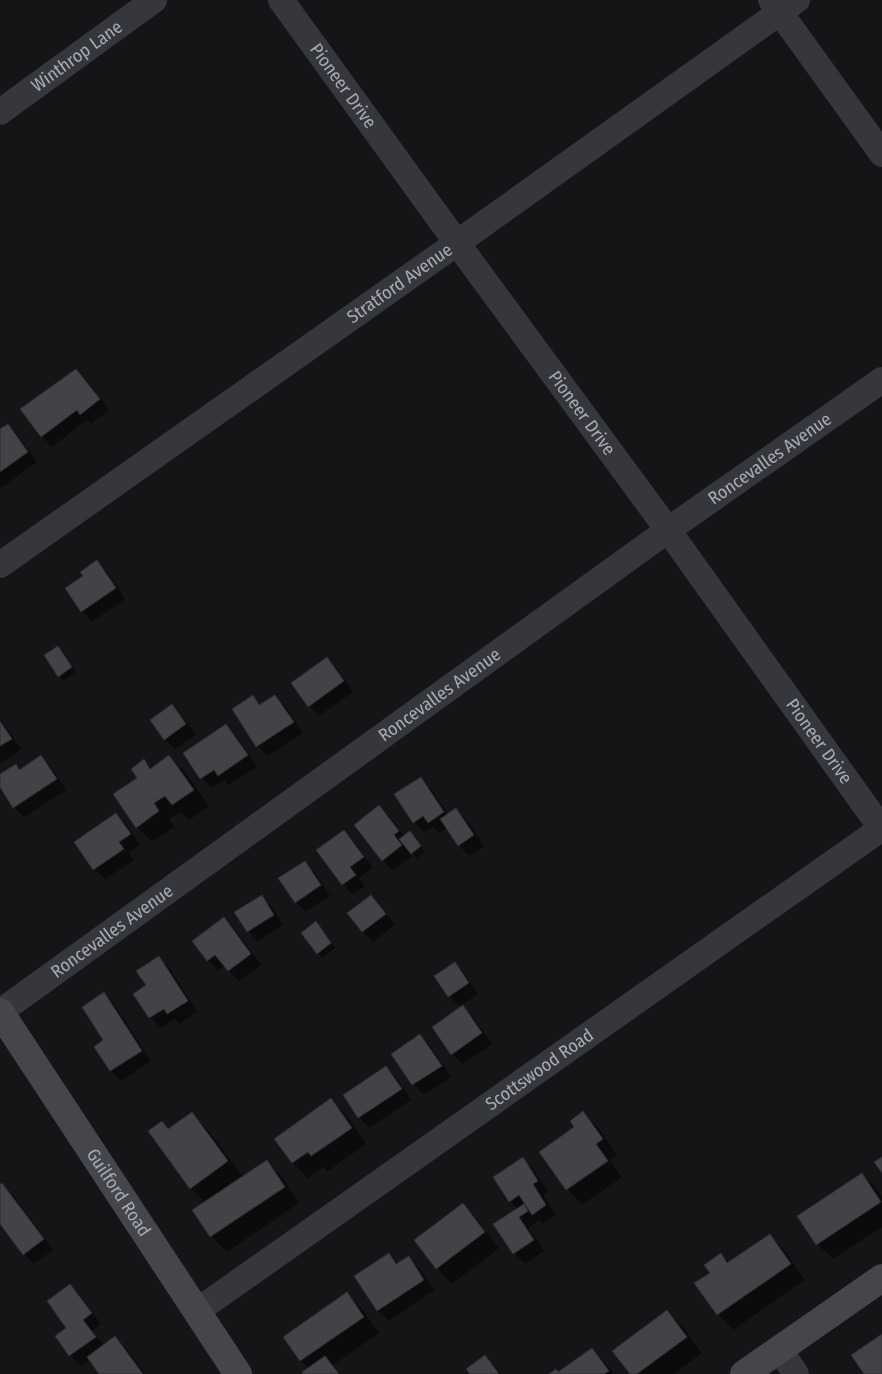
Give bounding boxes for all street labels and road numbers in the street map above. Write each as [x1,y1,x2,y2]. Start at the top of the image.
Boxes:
street label: Winthrop Lane [27,16,127,97]
street label: Pioneer Drive [305,39,381,133]
street label: Stratford Avenue [343,239,457,328]
street label: Pioneer Drive [544,366,620,460]
street label: Roncevalles Avenue [704,408,836,509]
street label: Roncevalles Avenue [374,643,505,746]
street label: Pioneer Drive [781,694,857,788]
street label: Roncevalles Avenue [46,880,177,983]
street label: Scottswood Road [481,1024,598,1115]
street label: Guilford Road [82,1144,156,1241]

